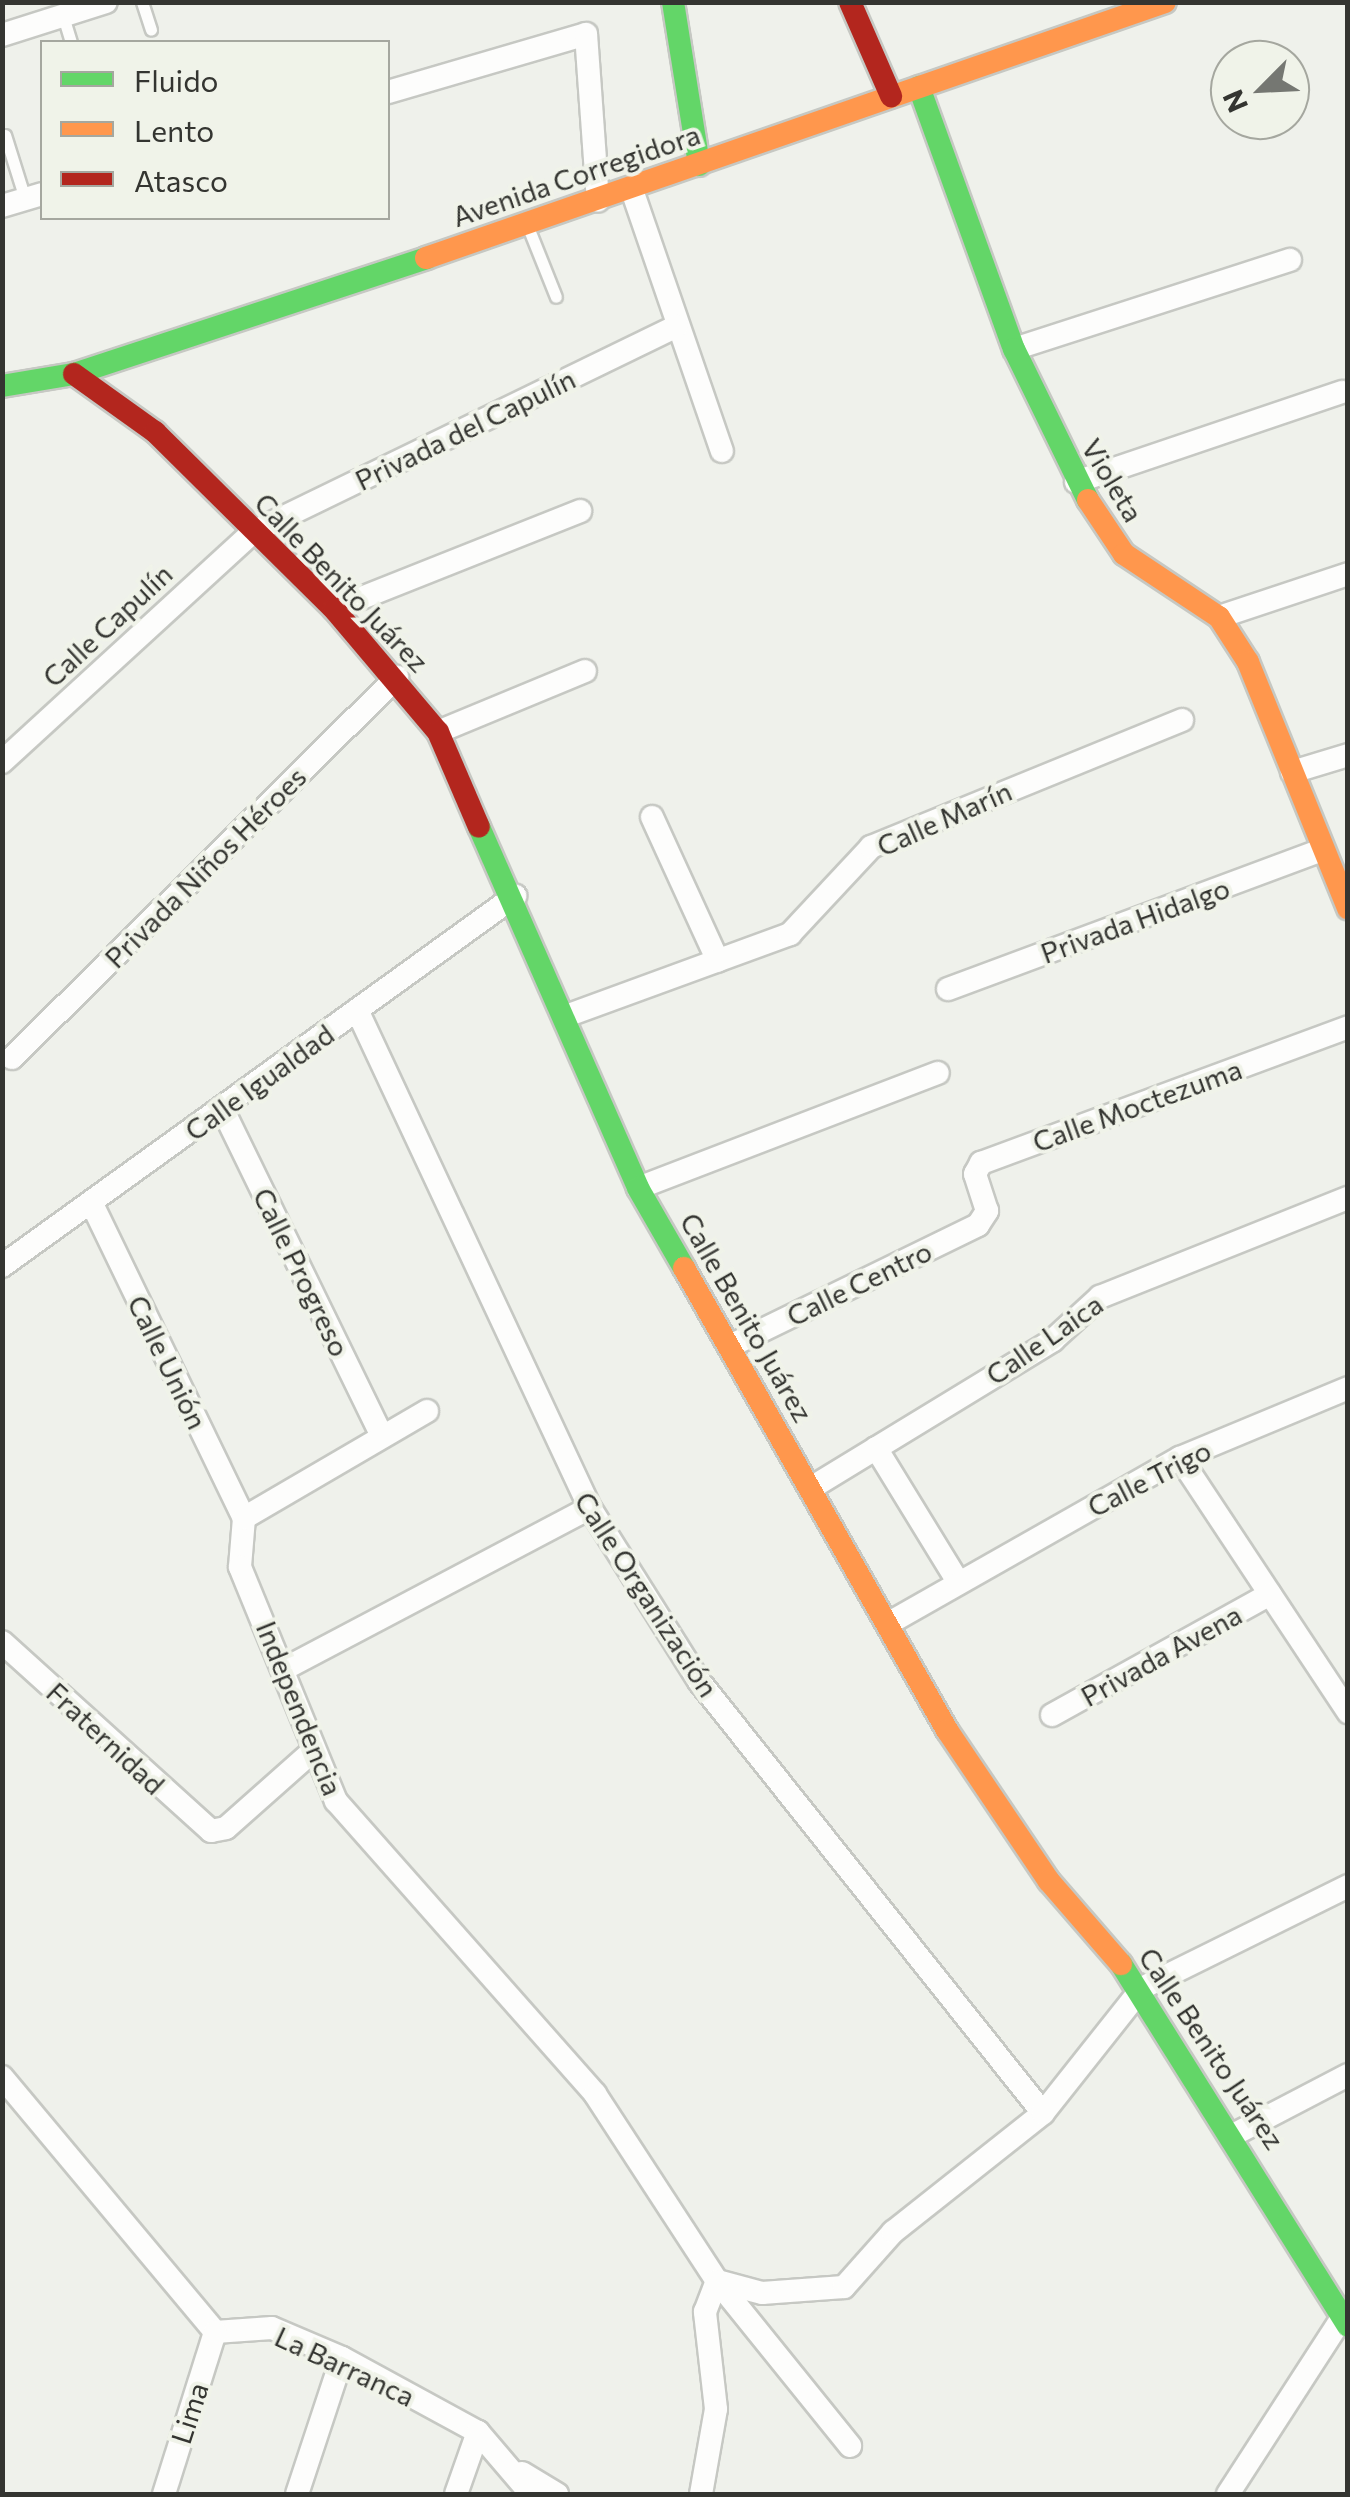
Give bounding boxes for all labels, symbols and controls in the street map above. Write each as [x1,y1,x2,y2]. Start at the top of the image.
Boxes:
legend [40,40,390,220]
north arrow [1210,40,1310,140]
text: Fluido [134,61,219,98]
text: N [1215,85,1254,118]
text: Lento [134,111,214,148]
street label: Avenida Corregidora [448,117,704,233]
text: Atasco [134,161,228,198]
street label: Privada del Capulín [349,361,581,497]
street label: Violeta [1075,432,1151,528]
street label: Calle Benito Juárez [248,486,436,678]
street label: Calle Capulín [35,557,179,693]
street label: Privada Niños Héroes [97,759,313,975]
street label: Calle Marín [871,773,1017,863]
street label: Privada Hidalgo [1036,870,1234,970]
street label: Calle Igualdad [178,1017,340,1147]
street label: Calle Moctezuma [1028,1052,1246,1158]
street label: Calle Progreso [247,1182,357,1362]
street label: Calle Benito Juárez [674,1207,820,1427]
street label: Calle Centro [781,1233,937,1333]
street label: Calle Laica [979,1287,1109,1391]
street label: Calle Unión [121,1290,215,1434]
street label: Calle Trigo [1082,1433,1216,1523]
street label: Calle Organización [568,1485,726,1703]
street label: Privada Avena [1075,1597,1247,1713]
street label: Independencia [250,1616,350,1800]
street label: Fraternidad [40,1675,172,1801]
street label: Calle Benito Juárez [1132,1941,1292,2155]
street label: La Barranca [270,2319,420,2413]
street label: Lima [163,2378,215,2448]

